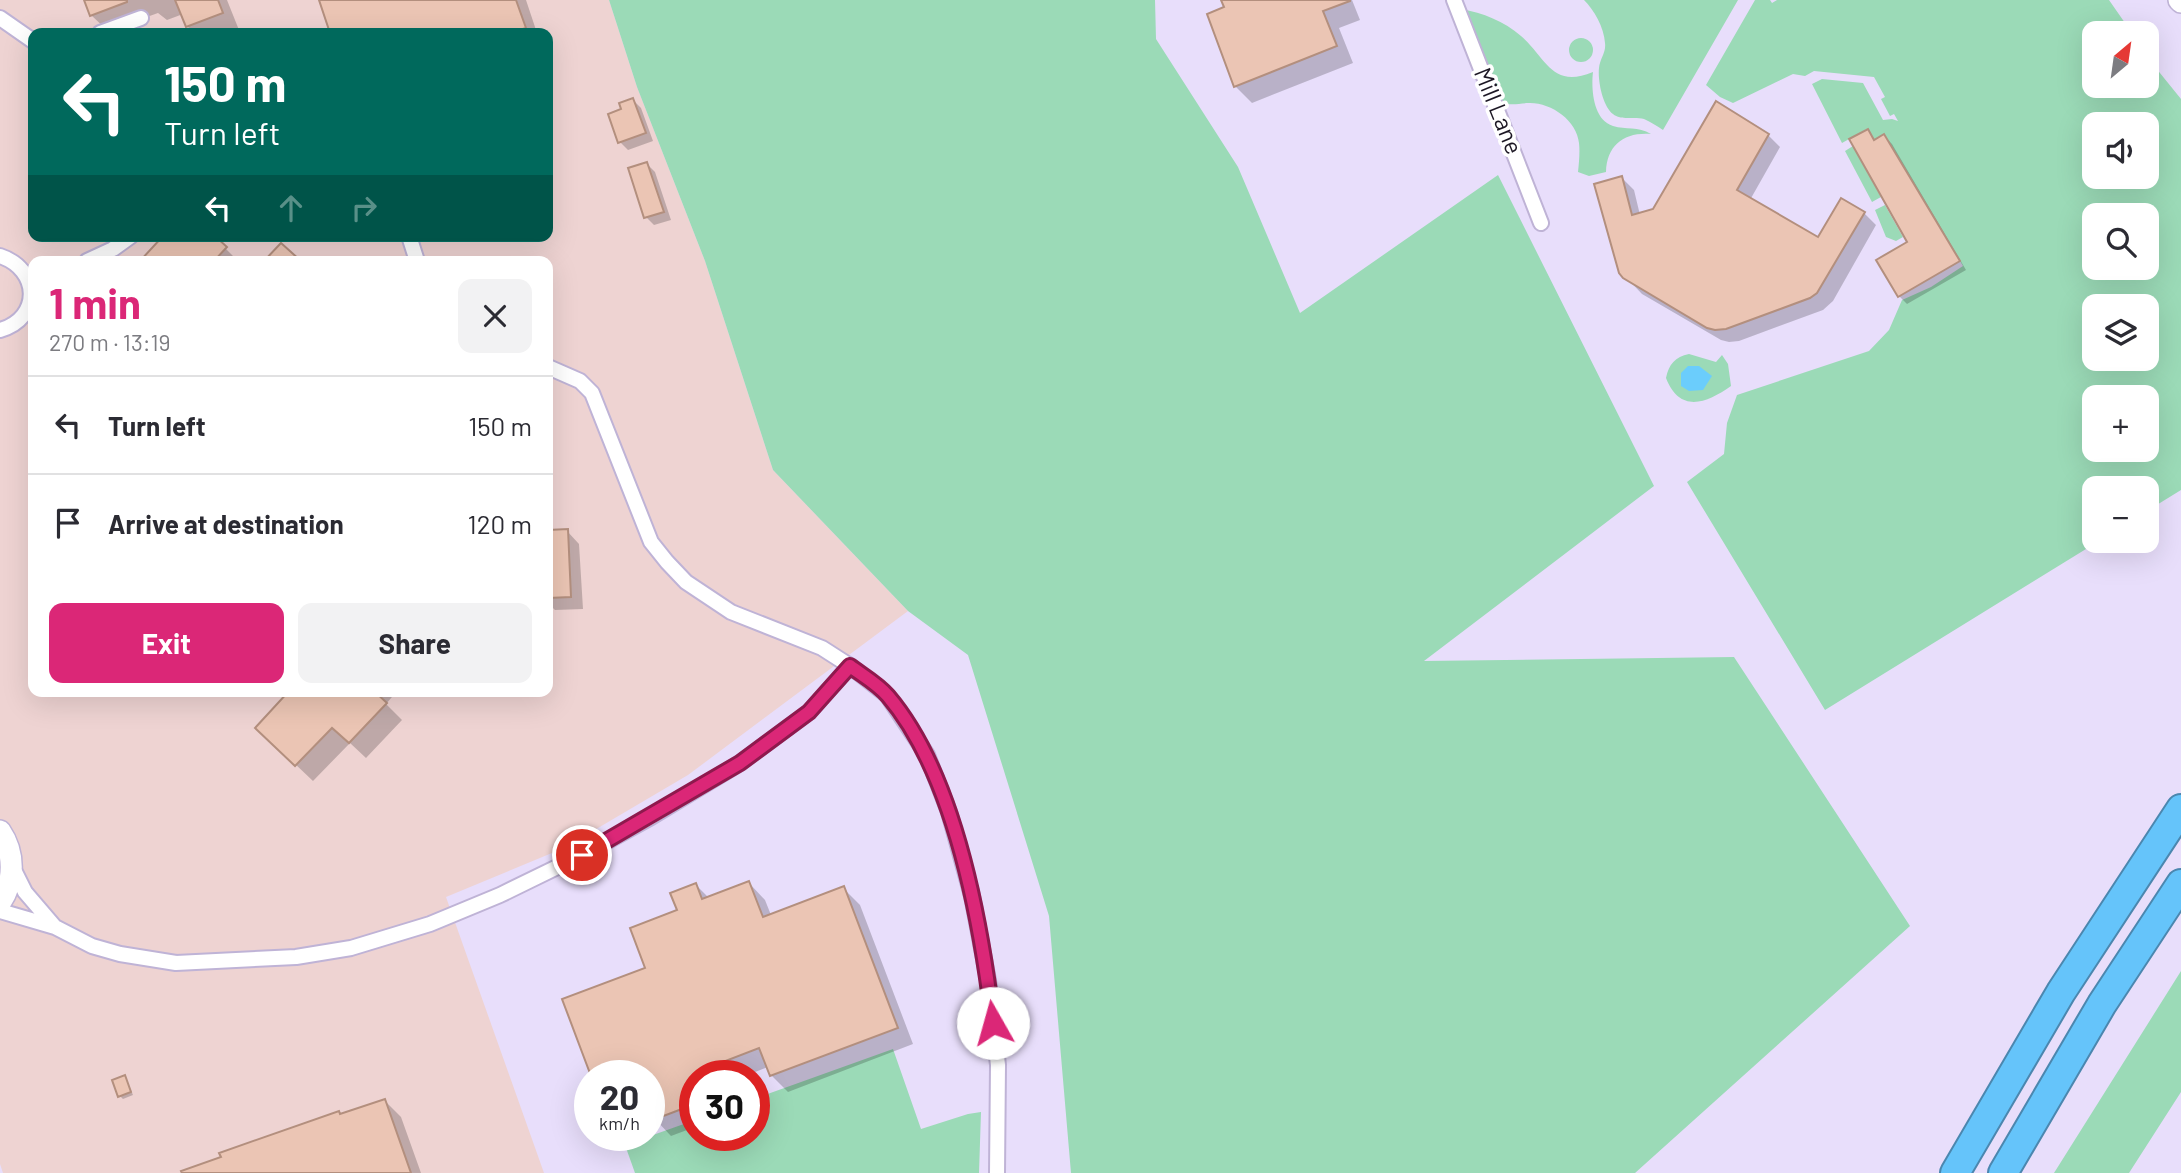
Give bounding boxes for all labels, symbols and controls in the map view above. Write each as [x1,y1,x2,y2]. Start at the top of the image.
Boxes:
north arrow [2082,21,2160,98]
map controls [2082,21,2159,553]
text: 150 m [164,53,286,112]
icon: left [49,56,140,147]
street label: Mill Lane [1469,63,1530,158]
button: sound [2082,112,2159,189]
text: Turn left [164,113,281,151]
icon: left [199,189,237,227]
icon: ahead [272,189,310,227]
icon: right [345,189,383,227]
button: search [2082,203,2159,280]
text: 1 min [49,277,141,327]
button: close [458,279,532,353]
button: layers [2082,294,2159,371]
text: 270 m · 13:19 [49,328,171,356]
button: + [2082,385,2159,462]
icon: left [49,406,87,444]
text: Turn left [108,410,206,441]
text: 150 m [468,410,532,441]
button: − [2082,476,2159,553]
icon: arrive [49,504,87,542]
text: Arrive at destination [108,508,344,539]
text: 120 m [468,508,532,539]
button: Exit [49,603,284,683]
button: Share [298,603,532,683]
pin [552,825,612,885]
icon: arrive [563,836,601,874]
position arrow [956,986,1030,1060]
speed limit sign: 30 [679,1060,770,1151]
text: 20 [600,1075,639,1117]
text: km/h [599,1112,640,1134]

